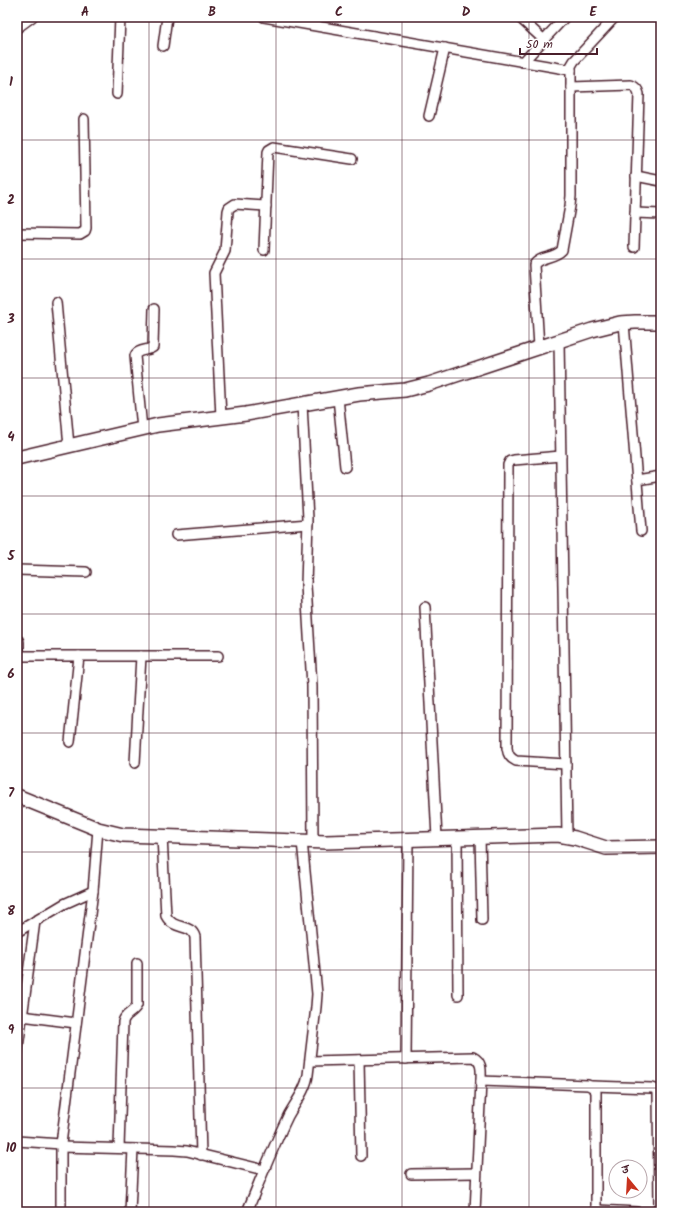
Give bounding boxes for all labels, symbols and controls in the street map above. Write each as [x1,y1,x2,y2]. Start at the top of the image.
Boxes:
text: A [81,2,89,23]
text: B [208,2,216,23]
text: C [335,2,343,23]
text: D [462,2,471,23]
text: E [589,2,597,23]
scale bar [520,30,597,56]
text: 50 m [526,35,553,54]
text: 1 [9,72,13,93]
text: 2 [7,190,15,211]
text: 3 [6,309,15,330]
text: 4 [7,427,15,448]
text: 5 [7,546,16,567]
text: 6 [7,664,15,685]
text: 7 [8,783,15,804]
text: 8 [7,901,15,922]
text: 9 [8,1020,15,1041]
text: 10 [6,1138,17,1159]
north arrow [608,1159,648,1199]
text: उ [619,1160,633,1180]

